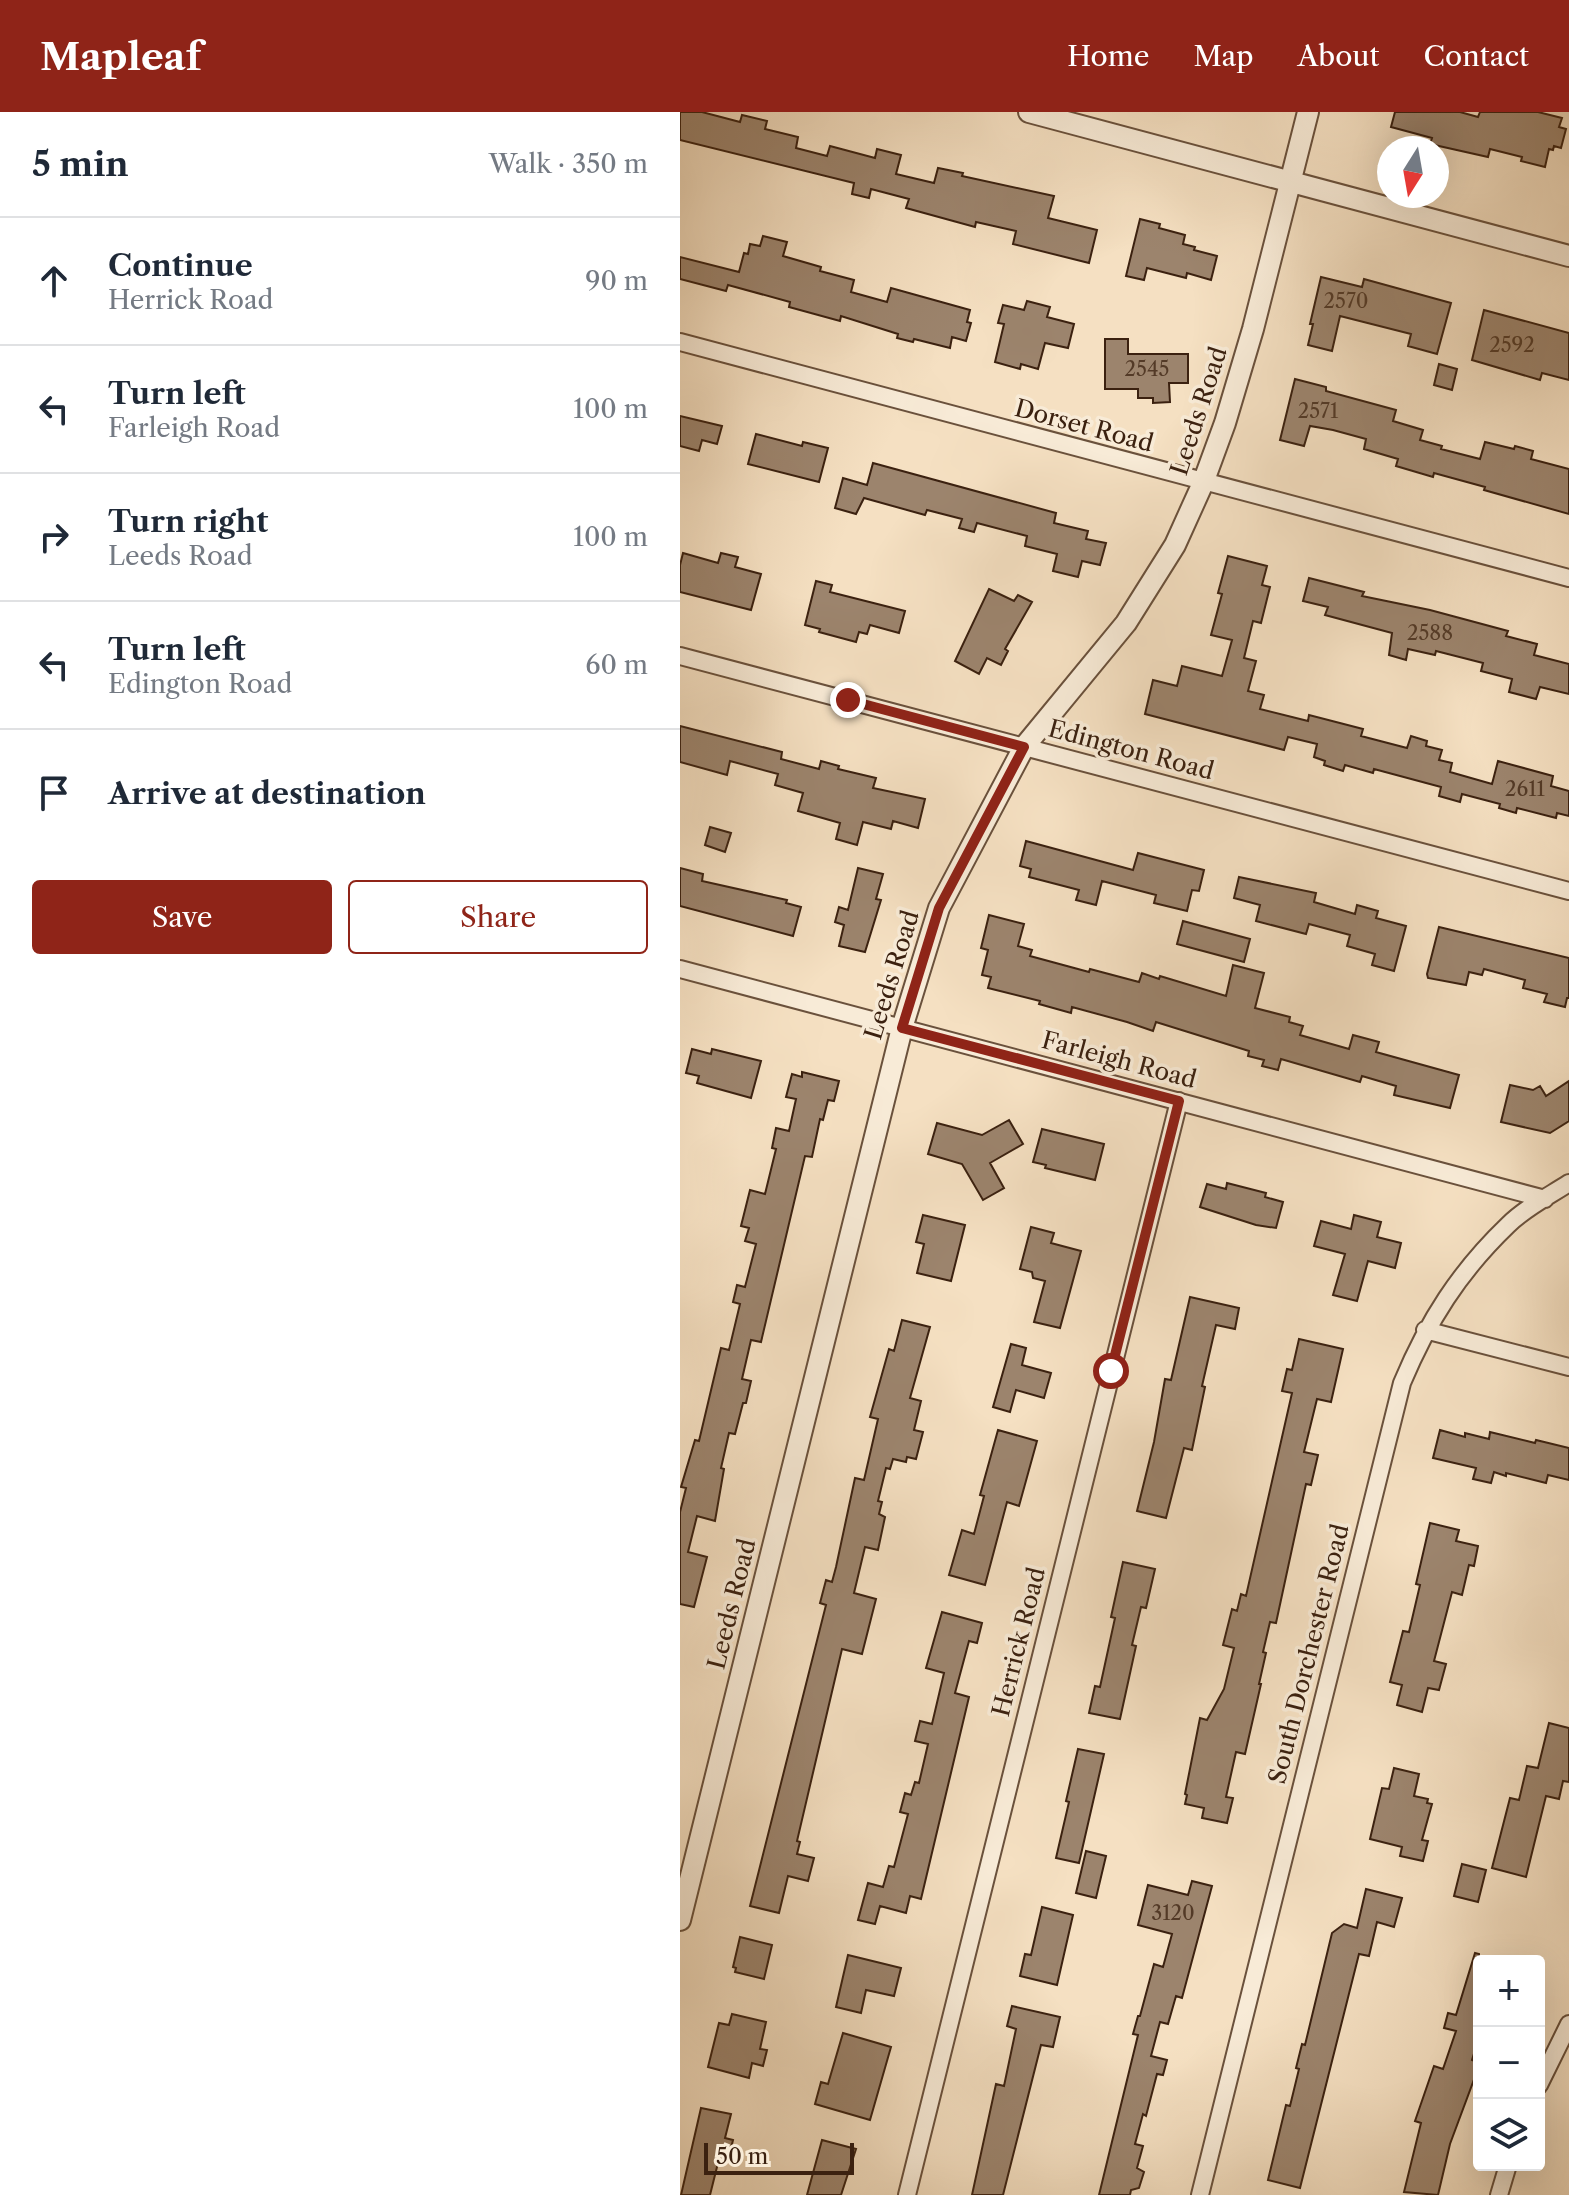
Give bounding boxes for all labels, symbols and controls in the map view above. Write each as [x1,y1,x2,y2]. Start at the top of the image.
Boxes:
text: Mapleaf [40,33,202,80]
text: Home [1067,39,1149,73]
text: Map [1193,39,1253,73]
text: About [1297,39,1379,73]
text: Contact [1423,39,1529,73]
north arrow [1377,136,1449,208]
text: 5 min [32,143,129,185]
text: Walk · 350 m [489,148,648,180]
text: Continue [108,247,253,284]
icon: ahead [32,259,76,303]
text: 90 m [585,265,648,297]
text: Herrick Road [108,284,273,316]
house number: 2570 [1324,289,1368,313]
house number: 2592 [1489,333,1535,357]
street label: Leeds Road [1164,343,1233,479]
house number: 2545 [1125,357,1169,381]
text: Turn left [108,375,245,412]
icon: left [32,387,76,431]
text: 100 m [573,393,648,425]
street label: Dorset Road [1012,393,1157,458]
house number: 2571 [1298,399,1339,423]
text: Farleigh Road [108,412,280,444]
text: Turn right [108,503,268,540]
icon: right [32,515,76,559]
text: 100 m [573,521,648,553]
text: Leeds Road [108,540,253,572]
house number: 2588 [1407,621,1453,645]
text: Turn left [108,631,245,668]
icon: left [32,643,76,687]
text: 60 m [585,649,648,681]
text: Edington Road [108,668,292,700]
route end [830,682,866,718]
street label: Edington Road [1045,713,1217,786]
icon: arrive [32,771,76,815]
text: Arrive at destination [108,775,426,812]
house number: 2611 [1505,777,1546,801]
button: Save [32,880,332,954]
button: Share [348,880,648,954]
street label: Leeds Road [858,906,925,1043]
street label: Farleigh Road [1039,1025,1200,1094]
route start [1093,1353,1129,1389]
street label: South Dorchester Road [1262,1521,1355,1787]
street label: Leeds Road [701,1535,762,1672]
street label: Herrick Road [986,1564,1051,1719]
house number: 3120 [1151,1901,1195,1925]
map controls [1473,1955,1545,2171]
button: + [1473,1955,1545,2027]
button: − [1473,2027,1545,2099]
button: layers [1473,2099,1545,2171]
scale bar [704,2139,854,2175]
text: 50 m [716,2143,768,2170]

